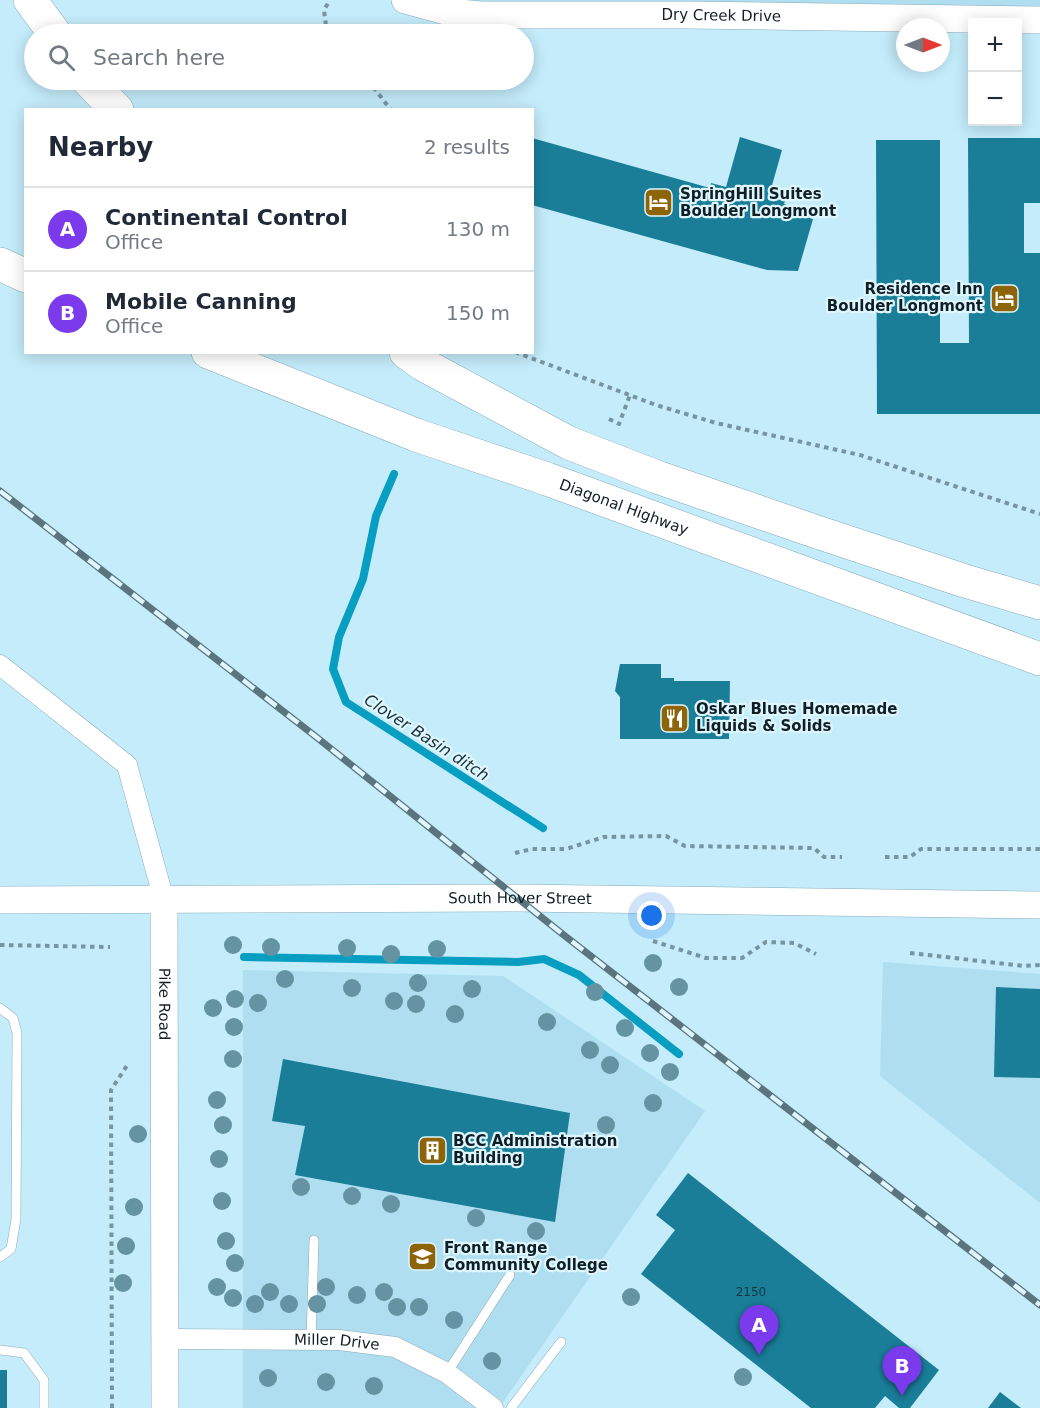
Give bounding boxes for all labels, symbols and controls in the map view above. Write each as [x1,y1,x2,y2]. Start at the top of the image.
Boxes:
street label: Dry Creek Drive [661,6,781,25]
north arrow [896,18,950,72]
map controls [968,18,1022,126]
button: + [968,18,1022,72]
search box [24,24,534,90]
icon: search [45,41,78,74]
text: Search here [93,45,225,70]
button: − [968,72,1022,126]
text: Nearby [48,132,153,162]
text: 2 results [424,135,510,159]
place label: SpringHill Suites Boulder Longmont [680,185,836,220]
hotel icon: SpringHill Suites Boulder Longmont [643,187,675,219]
text: Continental Control [105,205,348,230]
text: A [60,217,75,241]
text: 130 m [446,217,510,241]
text: Office [105,230,163,254]
place label: Residence Inn Boulder Longmont [827,280,983,315]
hotel icon: Residence Inn Boulder Longmont [988,282,1020,314]
text: Mobile Canning [105,289,297,314]
text: B [60,301,75,325]
text: 150 m [446,301,510,325]
text: Office [105,314,163,338]
street label: Diagonal Highway [557,475,691,539]
water label: Clover Basin ditch [361,690,493,785]
place label: Oskar Blues Homemade Liquids & Solids [696,700,897,735]
restaurant icon: Oskar Blues Homemade Liquids & Solids [659,702,691,734]
street label: South Hover Street [448,889,592,908]
your location [637,901,666,930]
street label: Pike Road [155,968,173,1040]
place label: BCC Administration Building [453,1132,618,1167]
building icon: BCC Administration Building [416,1134,448,1166]
place label: Front Range Community College [444,1239,608,1274]
school or university icon: Front Range Community College [407,1241,439,1273]
house number: 2150 [736,1285,766,1299]
pin: A [740,1306,778,1355]
street label: Miller Drive [294,1331,381,1354]
pin: B [882,1346,922,1396]

